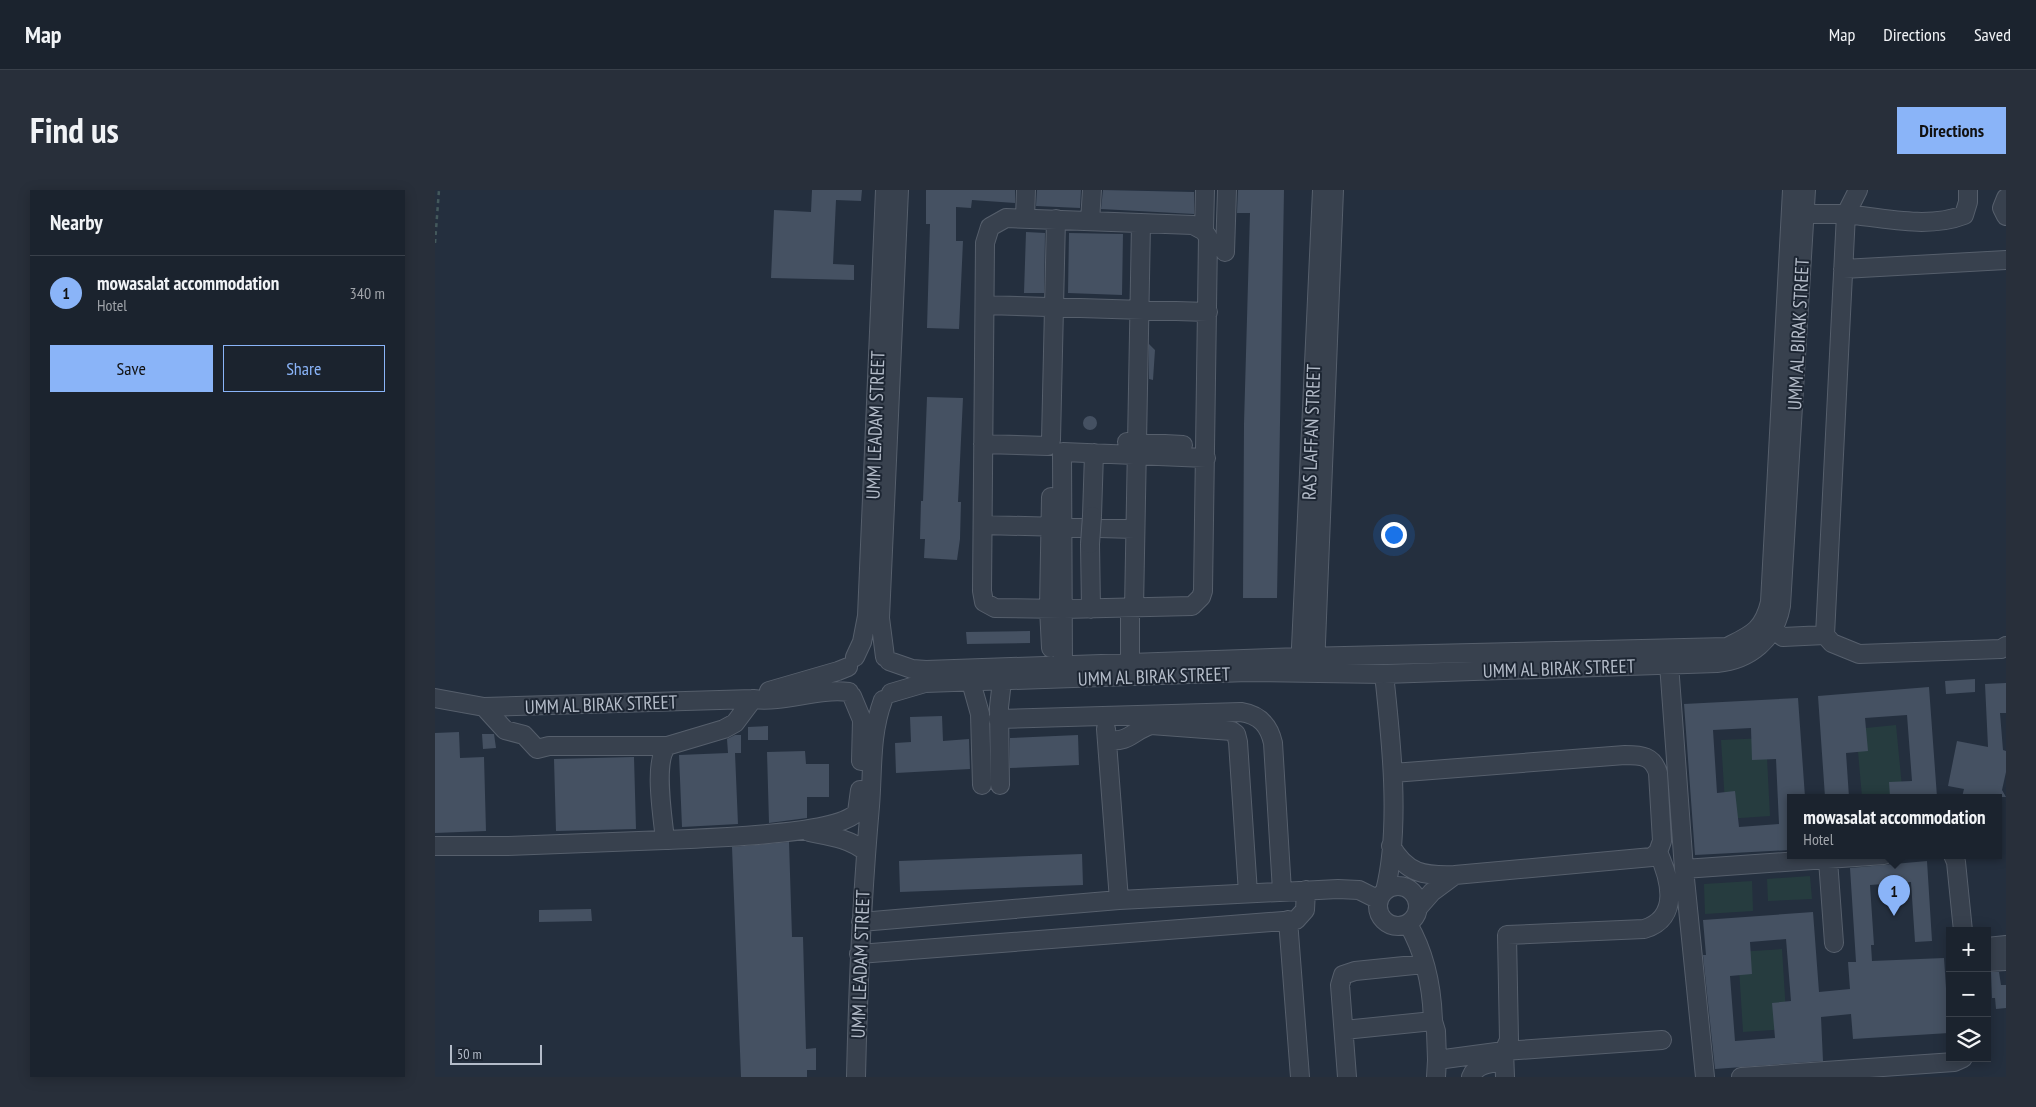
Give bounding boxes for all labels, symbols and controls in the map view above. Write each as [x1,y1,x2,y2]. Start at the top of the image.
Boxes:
text: Map [25,19,62,50]
text: Map [1829,23,1855,46]
text: Directions [1883,23,1946,46]
text: Saved [1974,23,2011,46]
text: Find us [30,107,119,153]
button: Directions [1897,107,2006,154]
text: Nearby [50,209,103,236]
street label: UMM AL BIRAK STREET [1782,257,1814,411]
text: mowasalat accommodation [97,271,279,295]
text: 1 [62,283,70,303]
text: 340 m [350,283,385,303]
text: Hotel [97,295,127,315]
button: Save [50,345,213,392]
button: Share [223,345,385,392]
street label: UMM LEADAM STREET [860,350,890,500]
street label: RAS LAFFAN STREET [1297,363,1325,501]
your location [1381,522,1407,548]
street label: UMM AL BIRAK STREET [1482,653,1636,683]
street label: UMM AL BIRAK STREET [1077,661,1231,691]
street label: UMM AL BIRAK STREET [524,689,678,719]
popup [1787,794,2002,859]
text: mowasalat accommodation [1803,805,1986,829]
text: Hotel [1803,829,1833,849]
pin: 1 [1878,875,1910,916]
street label: UMM LEADAM STREET [845,889,875,1039]
map controls [1946,927,1991,1062]
button: + [1946,927,1991,972]
button: − [1946,972,1991,1017]
button: layers [1946,1017,1991,1062]
scale bar [450,1042,543,1065]
text: 50 m [457,1045,482,1063]

